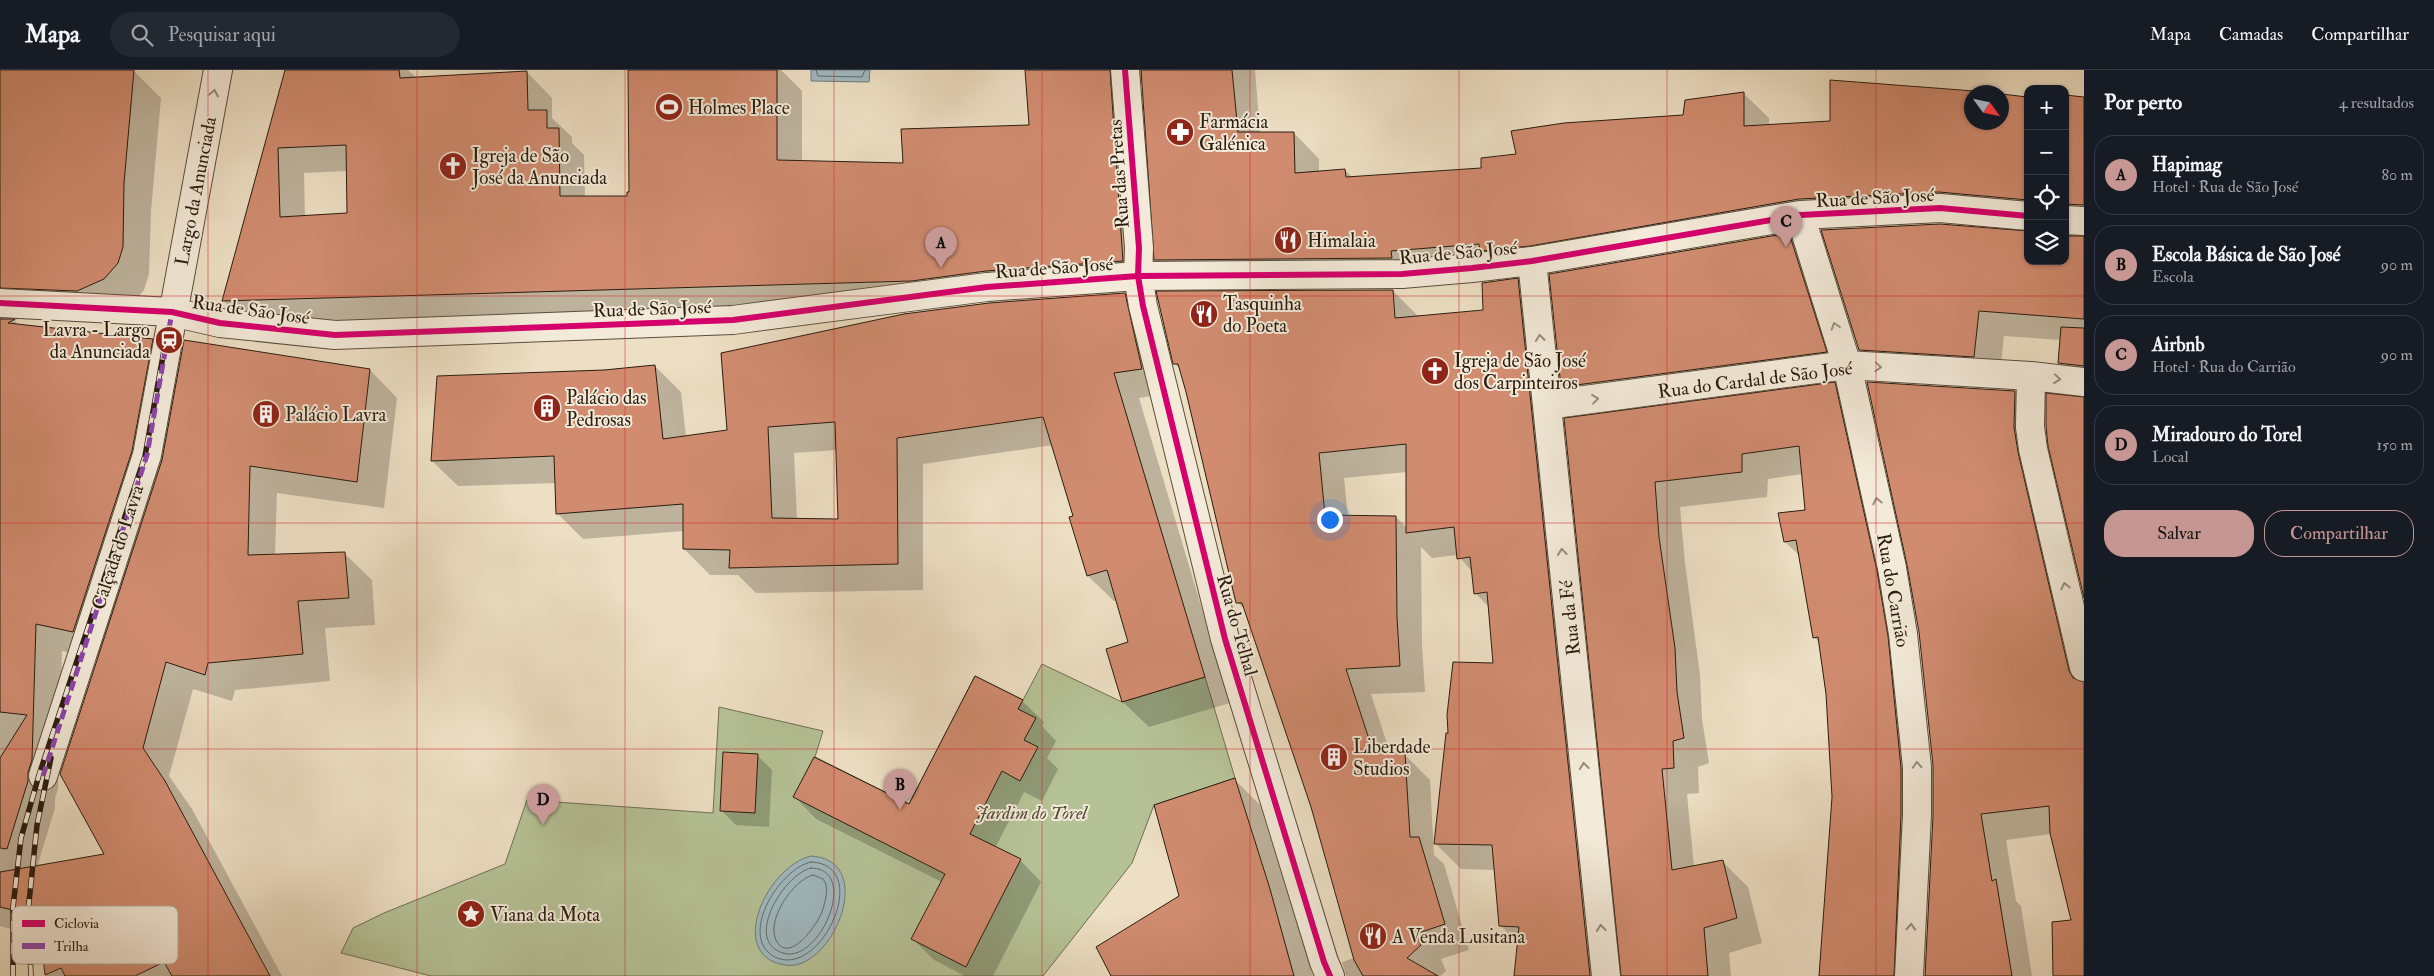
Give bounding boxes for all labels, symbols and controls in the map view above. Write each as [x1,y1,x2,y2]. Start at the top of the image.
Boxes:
search box [110,12,460,57]
text: Mapa [25,19,80,50]
icon: search [128,21,156,49]
text: Pesquisar aqui [168,23,276,47]
text: Mapa [2150,23,2191,46]
text: Camadas [2219,23,2283,46]
text: Compartilhar [2311,23,2409,46]
north arrow [1964,85,2009,130]
map controls [2024,85,2069,265]
button: + [2024,85,2069,130]
one-way arrow [208,88,219,97]
text: Por perto [2104,89,2182,116]
sports icon: Holmes Place [654,92,684,122]
text: 4 resultados [2339,93,2414,113]
place label: Holmes Place [688,96,790,120]
place label: Farmácia Galénica [1199,110,1269,156]
street label: Largo da Anunciada [170,114,222,268]
pharmacy icon: Farmácia Galénica [1165,117,1195,147]
street label: Rua das Pretas [1103,119,1135,229]
button: − [2024,130,2069,175]
place label: Igreja de São José da Anunciada [471,144,607,190]
church icon: Igreja de São José da Anunciada [438,151,468,181]
text: Hapimag [2152,153,2222,177]
text: A [2116,165,2126,185]
text: 80 m [2382,165,2413,185]
button: locate [2024,175,2069,220]
text: Hotel · Rua de São José [2152,177,2299,197]
street label: Rua de São José [1815,183,1935,213]
pin: C [1770,206,1802,247]
button: layers [2024,220,2069,265]
restaurant icon: Himalaia [1273,225,1303,255]
pin: A [925,227,957,268]
place label: Himalaia [1307,229,1376,253]
street label: Rua de São José [1398,236,1518,270]
text: Escola Básica de São José [2152,243,2341,267]
street label: Rua de São José [994,252,1114,284]
text: B [2116,255,2126,275]
text: 90 m [2381,255,2413,275]
text: Escola [2152,267,2194,287]
street label: Rua de São José [190,290,311,330]
place label: Tasquinha do Poeta [1223,292,1302,338]
street label: Rua de São José [592,295,712,323]
restaurant icon: Tasquinha do Poeta [1189,299,1219,329]
place label: Lavra - Largo da Anunciada [43,318,150,364]
one-way arrow [1830,322,1840,331]
station icon: Lavra - Largo da Anunciada [154,325,184,355]
text: Airbnb [2152,333,2205,357]
one-way arrow [1534,334,1545,342]
text: C [2115,345,2127,365]
text: 90 m [2381,345,2413,365]
place label: Igreja de São José dos Carpinteiros [1454,349,1586,396]
church icon: Igreja de São José dos Carpinteiros [1420,356,1450,386]
street label: Rua do Cardal de São José [1656,356,1854,404]
text: Hotel · Rua do Carrião [2152,357,2296,377]
one-way arrow [1874,362,1882,373]
one-way arrow [2054,373,2062,384]
place label: Palácio das Pedrosas [566,386,647,432]
building icon: Palácio das Pedrosas [532,393,562,423]
one-way arrow [1591,394,1599,404]
building icon: Palácio Lavra [251,399,281,429]
place label: Palácio Lavra [285,403,386,427]
text: Miradouro do Torel [2152,423,2302,447]
text: D [2114,435,2128,455]
text: 150 m [2376,435,2413,455]
text: Local [2152,447,2189,467]
street label: Calçada do Lavra [86,482,149,613]
one-way arrow [1872,496,1883,505]
your location [1317,507,1343,533]
button: Salvar [2104,510,2254,557]
button: Compartilhar [2264,510,2414,557]
street label: Rua do Carrião [1871,531,1915,649]
one-way arrow [1557,548,1568,556]
street label: Rua do Telhal [1211,572,1263,679]
street label: Rua da Fé [1554,579,1586,657]
one-way arrow [2060,581,2071,590]
place label: Liberdade Studios [1353,735,1430,781]
building icon: Liberdade Studios [1319,742,1349,772]
one-way arrow [1911,761,1922,769]
one-way arrow [1579,762,1590,770]
pin: B [884,769,916,810]
pin: D [527,784,559,825]
park label: Jardim do Torel [975,801,1088,825]
place icon: Viana da Mota [456,899,486,929]
place label: Viana da Mota [490,903,600,927]
legend [12,906,178,964]
text: Ciclovia [54,915,99,932]
restaurant icon: A Venda Lusitana [1358,921,1388,951]
one-way arrow [1596,923,1607,931]
one-way arrow [1906,923,1917,931]
place label: A Venda Lusitana [1391,925,1526,949]
text: Trilha [54,938,89,955]

